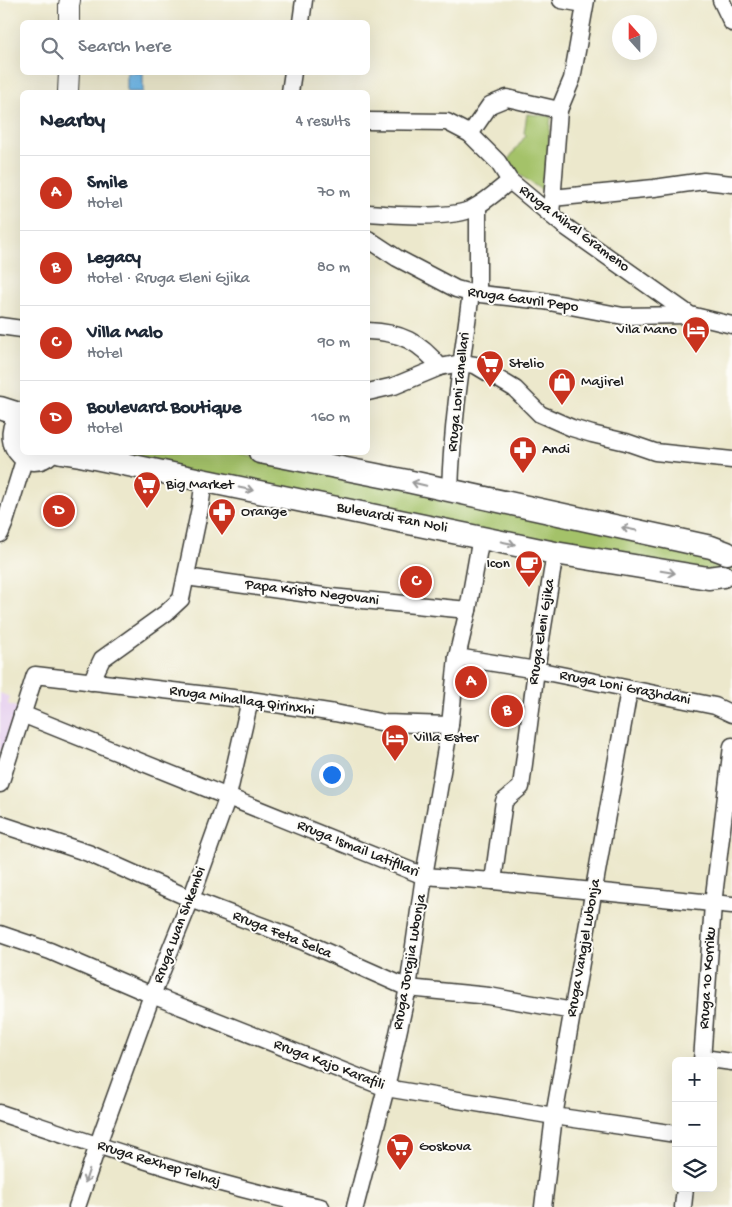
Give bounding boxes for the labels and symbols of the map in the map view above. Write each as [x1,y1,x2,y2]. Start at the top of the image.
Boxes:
north arrow [612,15,657,60]
street label: Rruga Mihal Grameno [515,182,633,277]
street label: Rruga Gavril Pepo [466,283,580,317]
hotel icon: Vila Mano [681,315,711,354]
place label: Vila Mano [616,321,677,339]
street label: Rruga Loni Tanellari [444,331,474,453]
supermarket icon: Stelio [475,349,505,388]
place label: Stelio [509,355,544,373]
shop icon: Majirel [547,367,577,406]
place label: Majirel [581,373,624,391]
pharmacy icon: Andi [508,435,538,474]
place label: Andi [542,441,570,459]
supermarket icon: Big Market [132,470,162,509]
place label: Big Market [165,476,235,494]
one-way arrow [411,479,427,488]
one-way arrow [238,485,254,494]
pin: D [43,492,75,530]
pharmacy icon: Orange [207,497,237,536]
street label: Bulevardi Fan Noli [334,498,449,538]
place label: Orange [241,503,287,521]
one-way arrow [621,524,637,533]
one-way arrow [500,538,516,548]
cafe icon: Icon [514,549,544,588]
place label: Icon [486,555,510,573]
pin: C [400,563,432,601]
one-way arrow [660,567,676,577]
street label: Papa Kristo Negovani [243,576,380,610]
street label: Rruga Eleni Gjika [525,577,559,686]
pin: A [455,663,487,701]
street label: Rruga Loni Grazhdani [558,666,692,710]
street label: Rruga Mihallaq Qirinxhi [168,682,316,720]
pin: B [491,692,523,730]
hotel icon: Villa Ester [380,723,410,762]
place label: Villa Ester [413,729,480,747]
your location [319,762,345,788]
street label: Rruga Ismail Latifllari [294,816,422,882]
street label: Rruga Luan Shkembi [149,864,211,986]
street label: Rruga Vangjel Lubonja [563,877,605,1018]
street label: Rruga Jorgjia Lubonja [389,892,431,1031]
street label: Rruga Feta Selca [230,907,335,963]
street label: Rruga 10 Korriku [695,926,721,1030]
street label: Rruga Kajo Karafili [271,1036,387,1094]
supermarket icon: Goskova [385,1132,415,1171]
street label: Rruga Rexhep Telhaj [95,1137,223,1191]
place label: Goskova [419,1138,472,1156]
one-way arrow [82,1168,91,1183]

